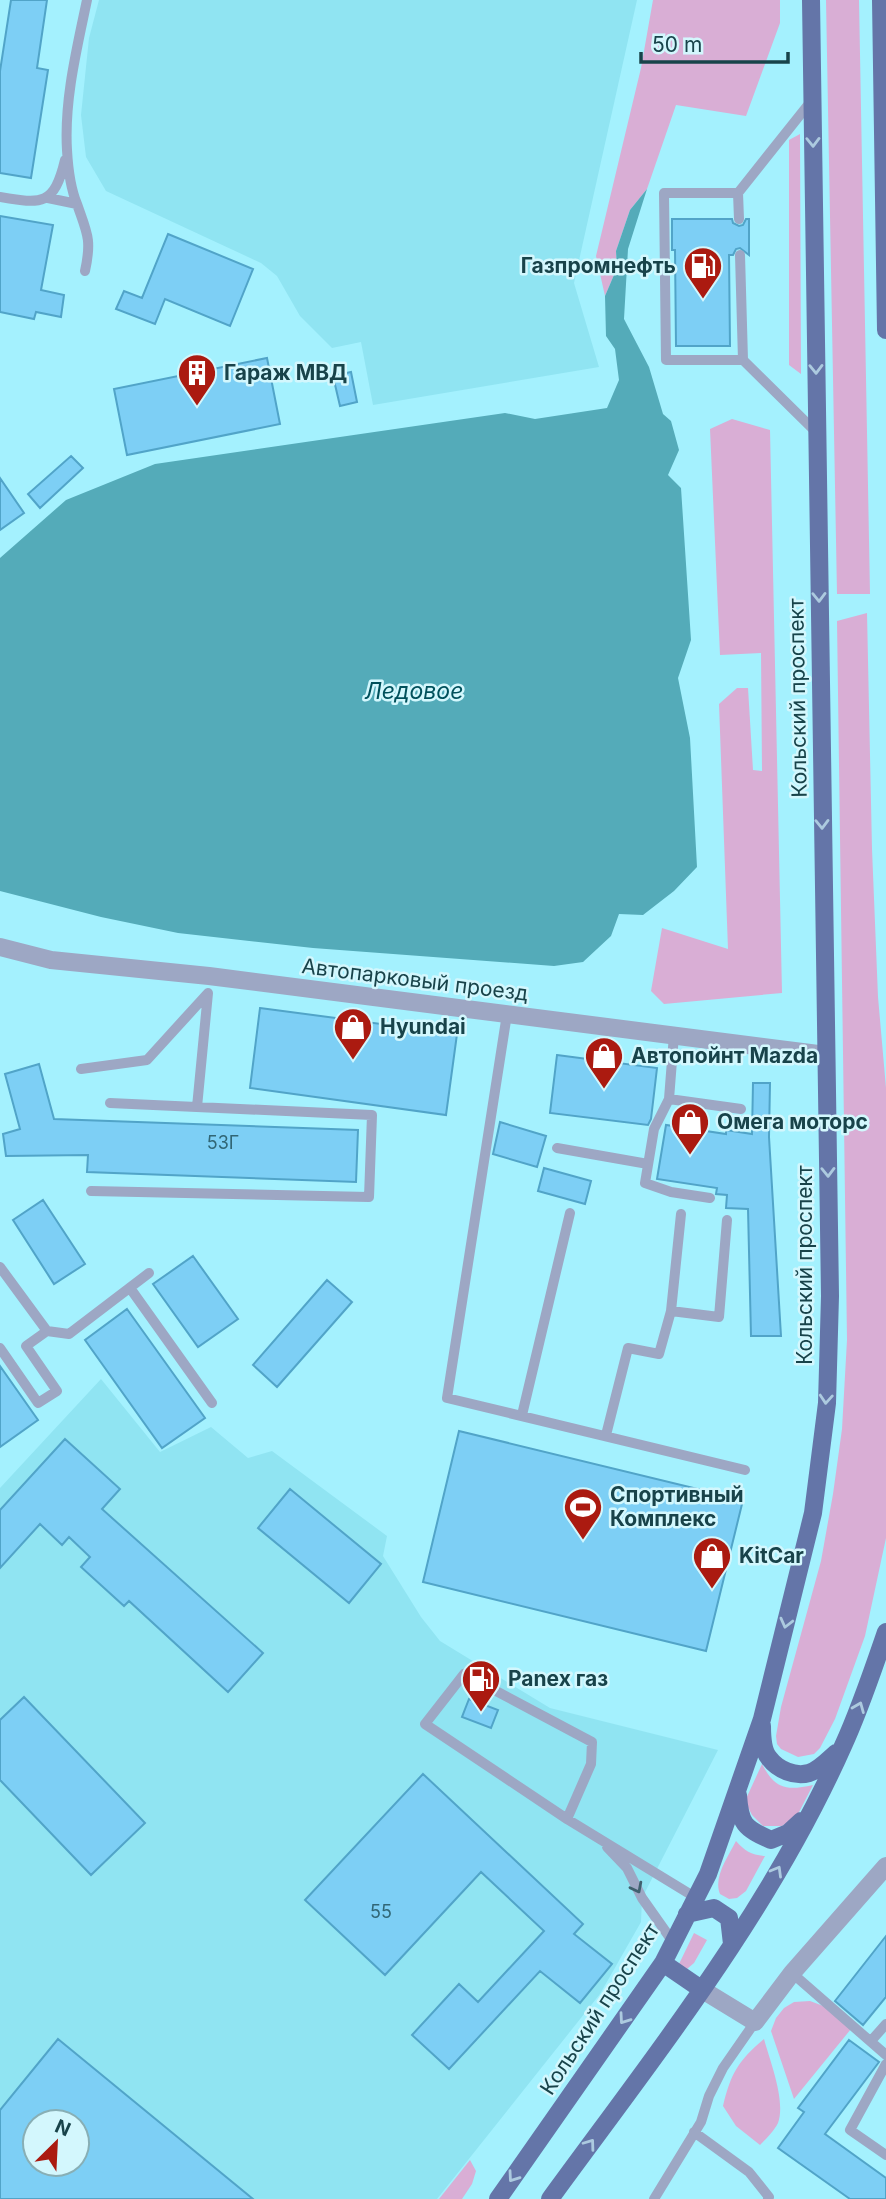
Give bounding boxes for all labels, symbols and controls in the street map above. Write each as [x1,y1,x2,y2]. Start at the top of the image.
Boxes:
scale bar [641,21,788,65]
text: 50 m [652,32,702,57]
one-way arrow [805,137,821,147]
fuel station icon: Газпромнефть [682,245,724,300]
place label: Газпромнефть [521,253,676,278]
building icon: Гараж МВД [176,352,218,407]
place label: Гараж МВД [224,360,347,385]
one-way arrow [808,364,824,375]
one-way arrow [811,592,827,602]
street label: Кольский проспект [783,598,812,798]
water label: Ледовое [365,677,463,705]
one-way arrow [814,819,830,830]
street label: Автопарковый проезд [300,953,530,1006]
shop icon: Hyundai [332,1006,374,1061]
place label: Hyundai [380,1014,466,1039]
shop icon: Автопойнт Mazda [583,1035,625,1090]
place label: Автопойнт Mazda [631,1043,818,1068]
shop icon: Омега моторс [669,1101,711,1156]
place label: Омега моторс [717,1109,868,1134]
house number: 53Г [207,1132,239,1153]
street label: Кольский проспект [792,1165,817,1365]
one-way arrow [820,1167,836,1178]
one-way arrow [819,1394,834,1405]
place label: Спортивный Комплекс [610,1482,744,1531]
sports icon: Спортивный Комплекс [562,1486,604,1541]
shop icon: KitCar [691,1535,733,1590]
place label: KitCar [739,1543,804,1568]
one-way arrow [780,1616,794,1628]
fuel station icon: Panex газ [460,1658,502,1713]
place label: Panex газ [508,1666,608,1691]
one-way arrow [851,1702,865,1714]
one-way arrow [769,1865,782,1878]
one-way arrow [628,1880,642,1893]
house number: 55 [370,1901,392,1922]
street label: Кольский проспект [535,1918,664,2099]
one-way arrow [620,2011,632,2024]
north arrow [21,2108,91,2178]
text: N [51,2114,74,2141]
one-way arrow [582,2139,594,2152]
one-way arrow [509,2169,521,2182]

